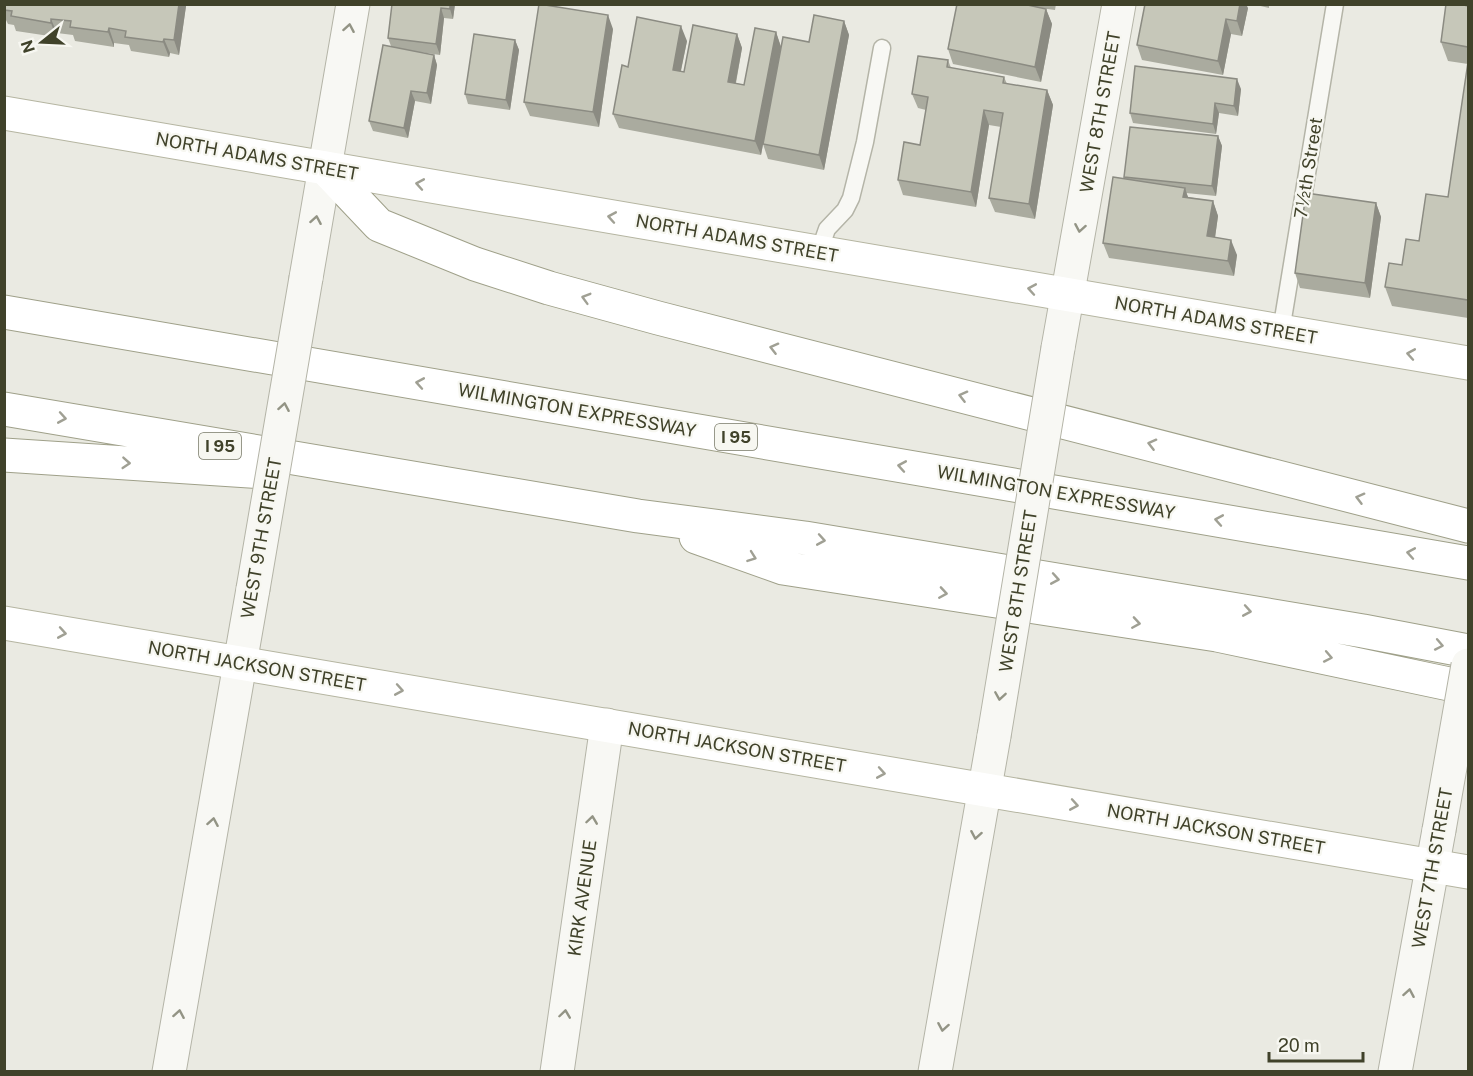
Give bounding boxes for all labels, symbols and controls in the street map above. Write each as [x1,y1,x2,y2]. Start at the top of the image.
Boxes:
north arrow [12,12,72,72]
one-way arrow [342,23,355,33]
street label: WEST 8TH STREET [1075,29,1125,194]
text: N [17,38,39,55]
street label: 7½th Street [1290,116,1326,220]
street label: NORTH ADAMS STREET [154,128,360,184]
one-way arrow [416,178,426,191]
street label: NORTH ADAMS STREET [634,210,840,266]
one-way arrow [608,211,618,224]
one-way arrow [309,216,322,226]
one-way arrow [1074,222,1087,232]
one-way arrow [1028,283,1037,295]
street label: NORTH ADAMS STREET [1113,292,1319,348]
one-way arrow [581,293,592,305]
one-way arrow [769,343,780,355]
one-way arrow [1406,348,1415,360]
one-way arrow [416,377,426,390]
street label: WILMINGTON EXPRESSWAY [456,379,698,441]
one-way arrow [958,391,969,403]
one-way arrow [277,402,290,412]
one-way arrow [58,412,67,424]
road number: I 95 [715,424,757,450]
road number: I 95 [199,433,241,459]
one-way arrow [1147,438,1157,451]
street label: WEST 9TH STREET [236,455,286,620]
one-way arrow [121,456,130,469]
one-way arrow [898,460,907,472]
street label: WILMINGTON EXPRESSWAY [935,461,1177,523]
one-way arrow [1356,492,1366,505]
street label: WEST 8TH STREET [995,508,1041,674]
one-way arrow [1214,514,1224,527]
one-way arrow [815,533,825,546]
one-way arrow [1406,547,1415,559]
one-way arrow [746,550,757,563]
one-way arrow [1050,573,1059,585]
one-way arrow [938,586,948,599]
one-way arrow [1242,605,1251,617]
one-way arrow [1131,616,1141,628]
one-way arrow [57,626,67,639]
street label: NORTH JACKSON STREET [146,636,368,696]
one-way arrow [1434,638,1444,651]
one-way arrow [1323,650,1333,663]
one-way arrow [394,683,404,696]
one-way arrow [995,691,1007,700]
street label: NORTH JACKSON STREET [626,717,848,777]
one-way arrow [877,766,886,778]
street label: WEST 7TH STREET [1408,786,1457,950]
one-way arrow [1069,799,1078,811]
street label: NORTH JACKSON STREET [1105,799,1327,859]
one-way arrow [586,816,598,825]
one-way arrow [206,817,219,827]
one-way arrow [970,830,982,839]
street label: KIRK AVENUE [563,838,601,958]
one-way arrow [1402,989,1415,999]
one-way arrow [173,1009,185,1019]
one-way arrow [559,1009,571,1018]
one-way arrow [937,1022,949,1031]
scale bar [1269,1025,1364,1063]
text: 20 m [1278,1035,1320,1056]

